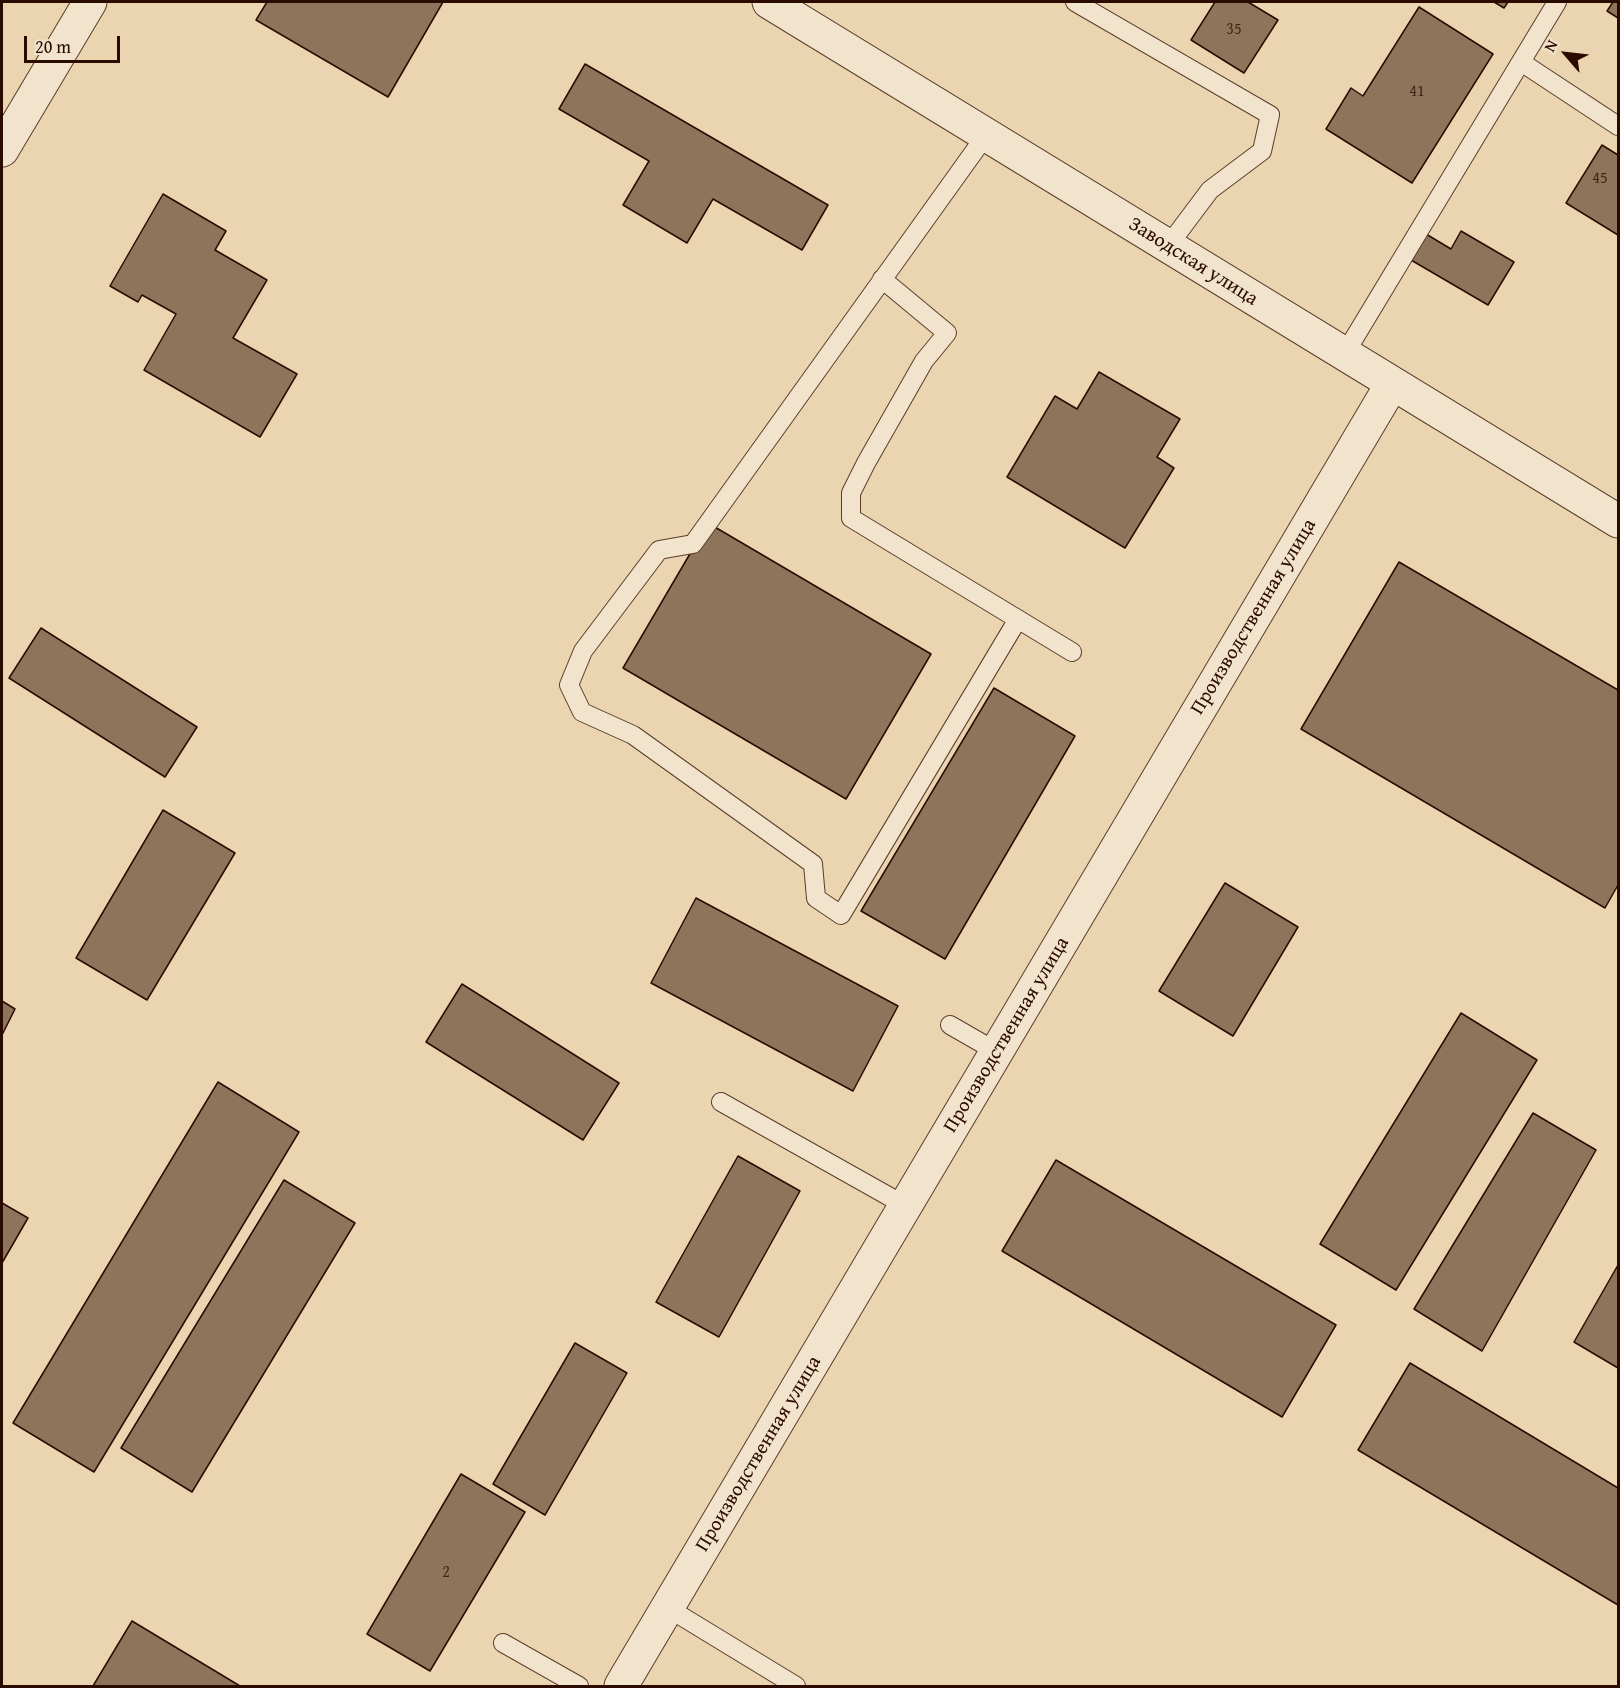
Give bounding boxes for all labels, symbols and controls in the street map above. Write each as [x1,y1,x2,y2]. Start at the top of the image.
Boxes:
house number: 35 [1226,20,1242,40]
scale bar [27,24,123,62]
north arrow [1536,24,1596,84]
text: 20 m [35,33,71,60]
text: N [1537,35,1563,56]
house number: 41 [1409,82,1425,102]
house number: 45 [1592,169,1608,189]
street label: Заводская улица [1124,213,1262,311]
street label: Производственная улица [1186,515,1322,719]
street label: Производственная улица [939,933,1075,1137]
street label: Производственная улица [691,1352,827,1556]
house number: 2 [442,1563,450,1583]

